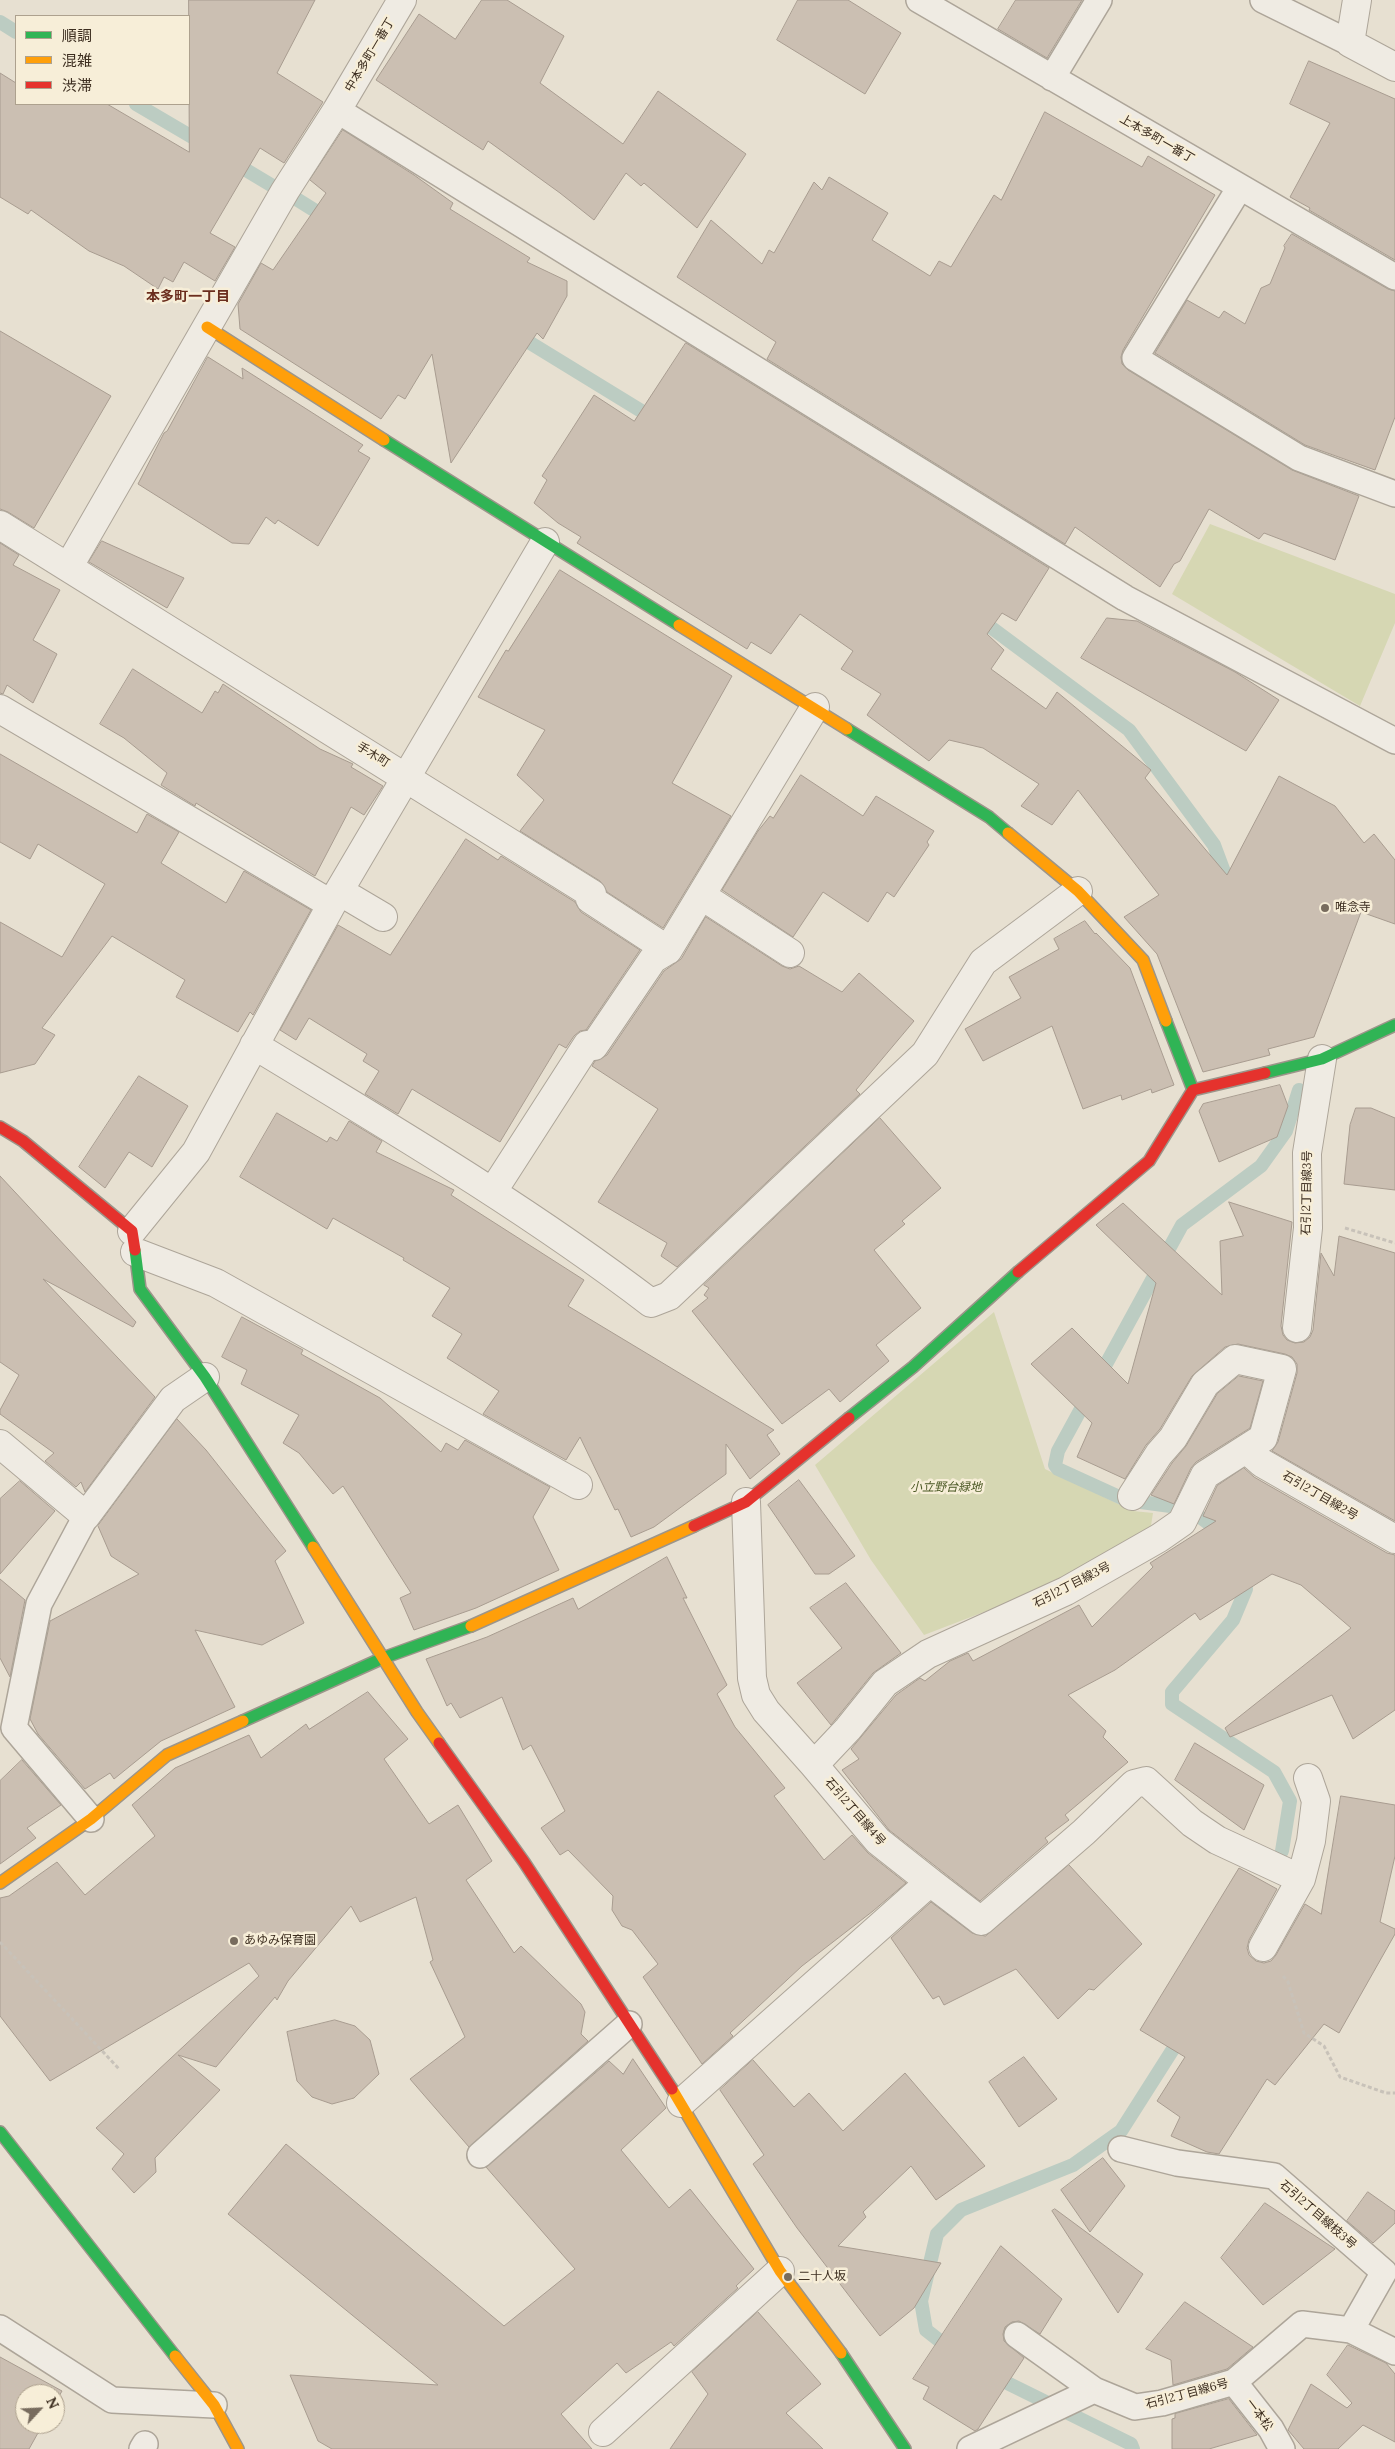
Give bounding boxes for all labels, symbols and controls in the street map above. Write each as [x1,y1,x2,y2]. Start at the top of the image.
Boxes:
legend [15,15,190,105]
street label: 中本多町一番丁 [342,15,398,95]
text: 順調 [62,26,92,45]
text: 混雑 [62,51,92,70]
text: 渋滞 [62,76,92,95]
street label: 上本多町一番丁 [1117,112,1197,166]
district label: 本多町一丁目 [146,289,230,305]
street label: 手木町 [354,739,392,771]
place label: 唯念寺 [1335,901,1371,915]
marker: 唯念寺 [1319,902,1331,914]
street label: 石引2丁目線3号 [1299,1150,1315,1236]
street label: 石引2丁目線2号 [1280,1469,1360,1523]
park label: 小立野台緑地 [910,1481,982,1495]
street label: 石引2丁目線3号 [1031,1559,1113,1611]
street label: 石引2丁目線4号 [822,1775,888,1849]
place label: あゆみ保育園 [244,1934,316,1948]
marker: あゆみ保育園 [228,1935,240,1947]
street label: 石引2丁目線枝3号 [1277,2178,1359,2252]
place label: 二十人坂 [798,2270,846,2284]
marker: 二十人坂 [782,2271,794,2283]
street label: 石引2丁目線6号 [1144,2376,1230,2412]
north arrow [15,2384,65,2434]
text: N [42,2394,63,2412]
street label: 一本松 [1242,2396,1276,2434]

